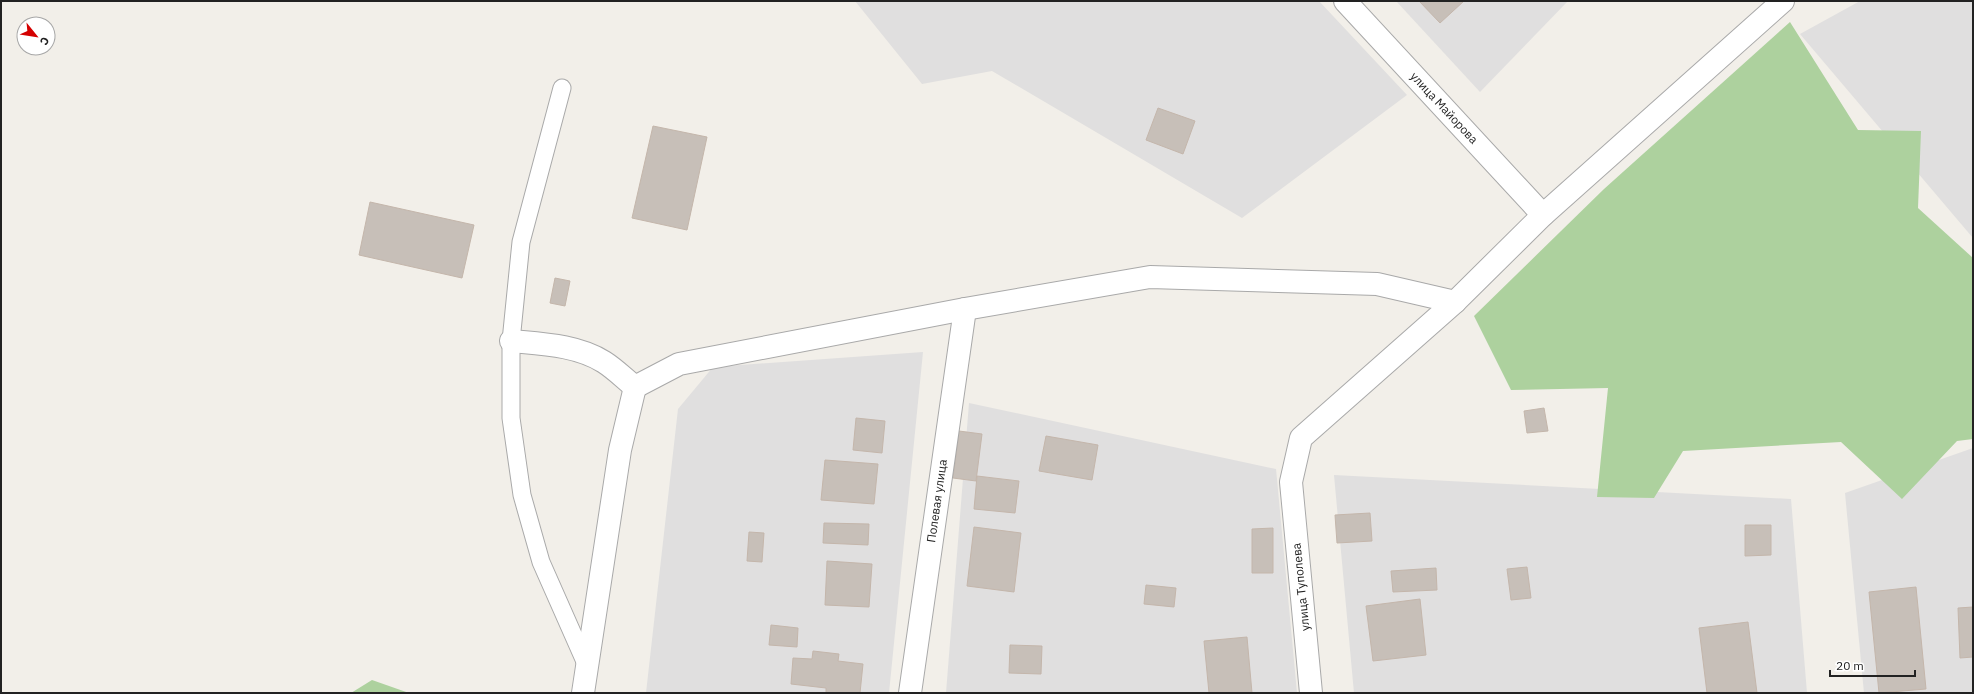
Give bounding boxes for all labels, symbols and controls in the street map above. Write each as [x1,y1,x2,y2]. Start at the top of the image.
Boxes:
north arrow [16,16,56,56]
text: С [37,34,53,48]
street label: улица Майорова [1407,69,1482,147]
street label: Полевая улица [923,458,950,544]
street label: улица Туполева [1288,542,1313,632]
scale bar [1830,652,1915,678]
text: 20 m [1836,658,1864,673]

